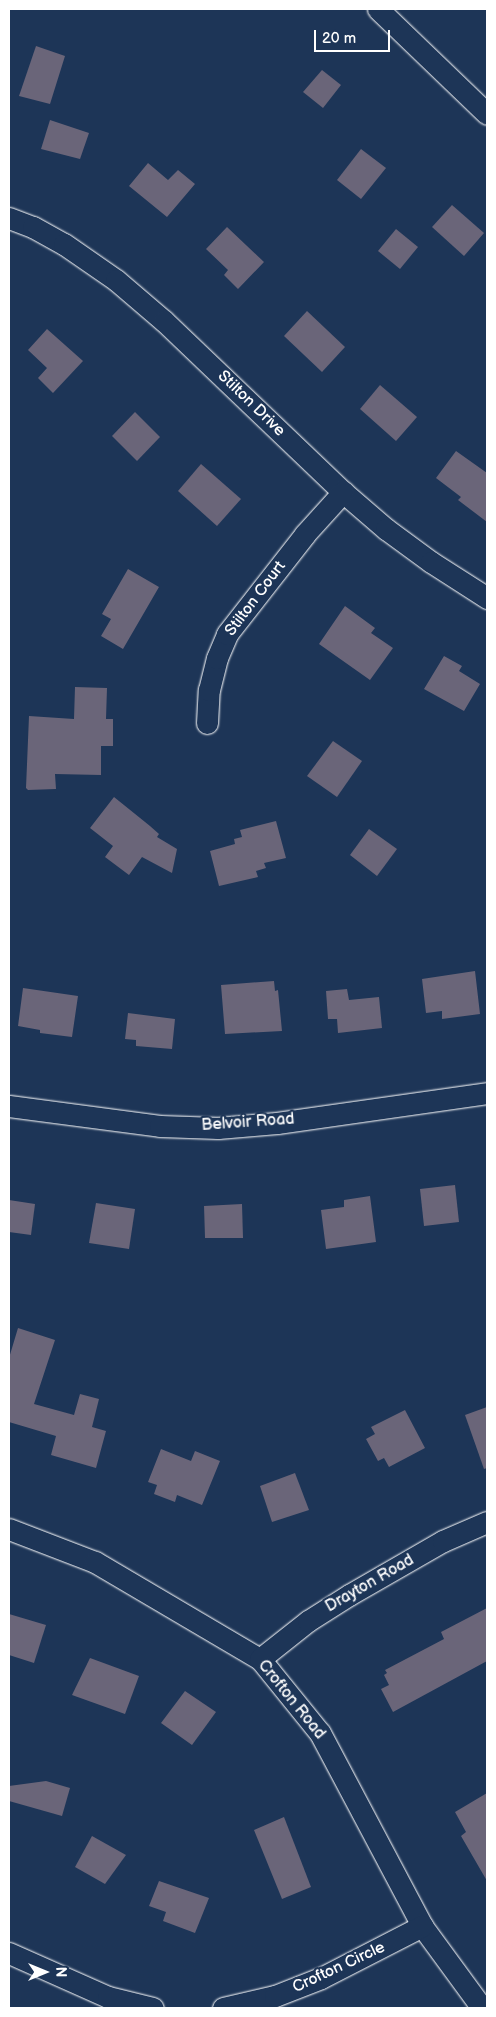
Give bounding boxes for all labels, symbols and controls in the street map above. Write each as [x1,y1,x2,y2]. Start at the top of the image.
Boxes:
scale bar [316,20,392,52]
text: 20 m [322,29,356,48]
street label: Stilton Drive [213,367,289,441]
street label: Stilton Court [222,558,290,640]
street label: Belvoir Road [201,1110,295,1136]
street label: Drayton Road [322,1551,418,1617]
street label: Crofton Road [253,1657,329,1743]
street label: Crofton Circle [290,1938,388,1998]
north arrow [20,1947,70,1997]
text: N [52,1967,69,1977]

